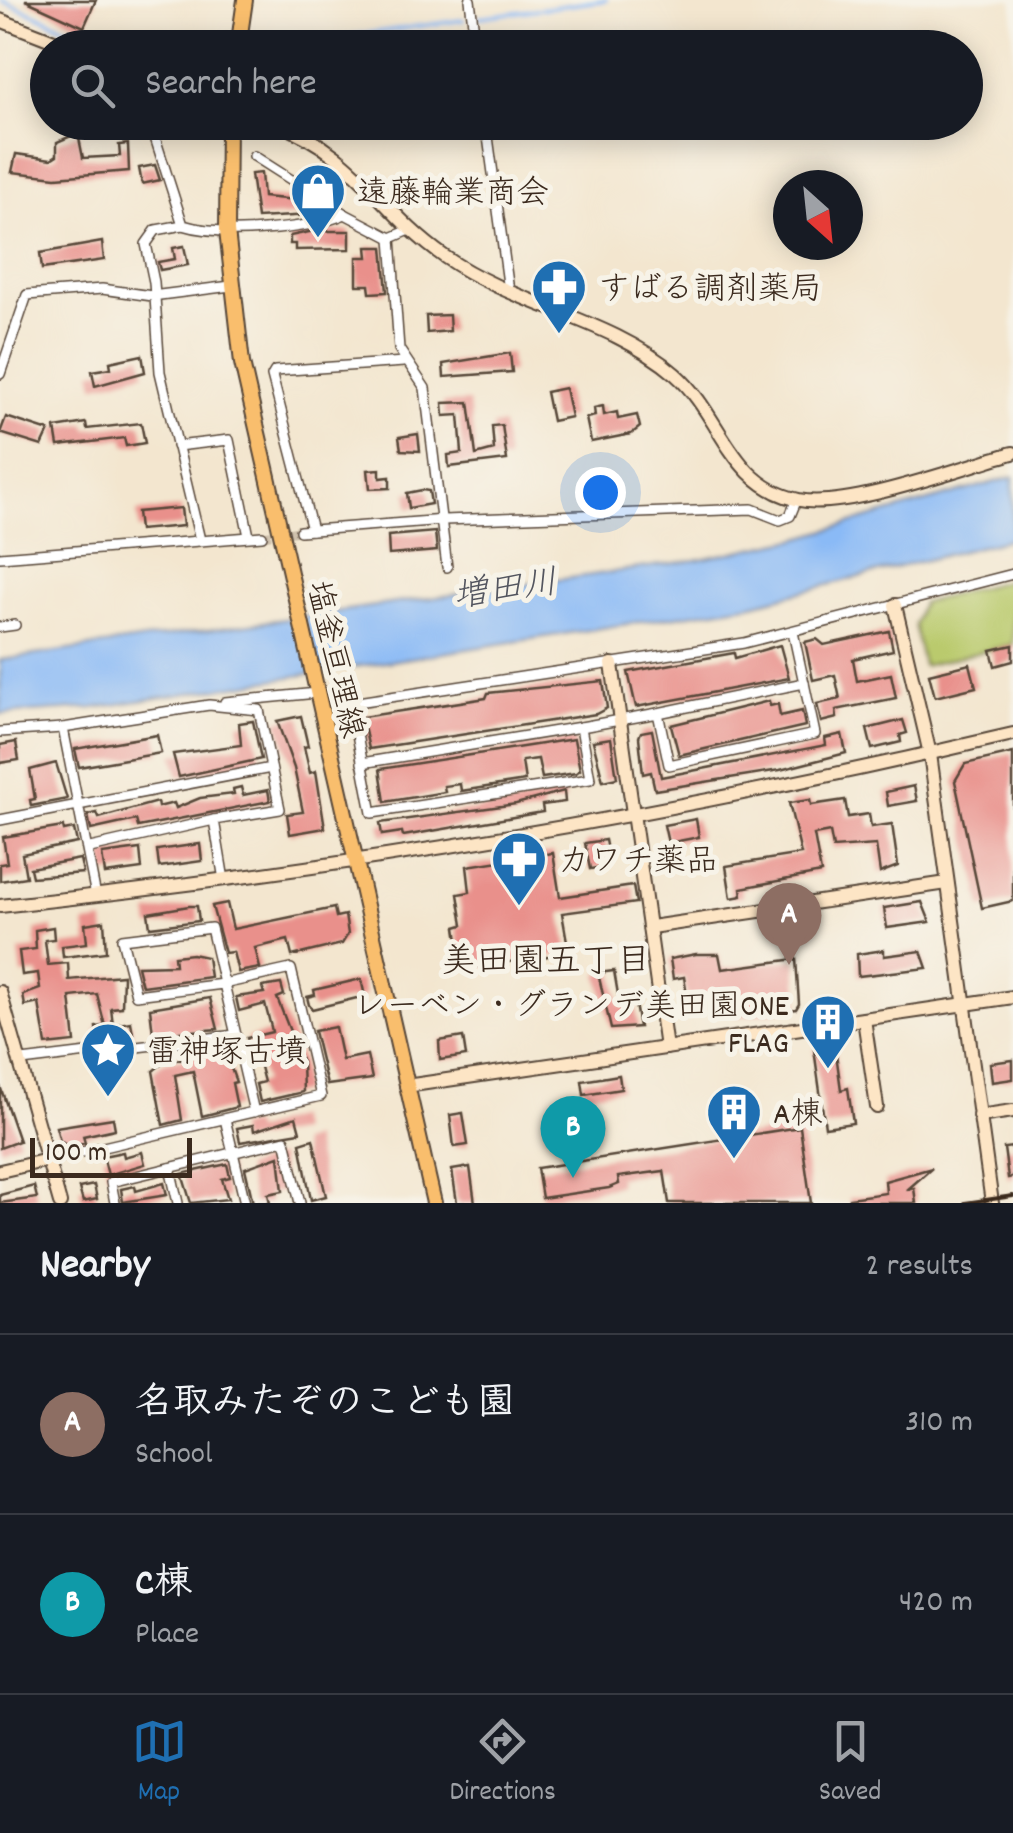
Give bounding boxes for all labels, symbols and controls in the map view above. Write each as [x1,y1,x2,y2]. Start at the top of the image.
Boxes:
search box [30,30,983,140]
icon: search [65,58,120,113]
text: Search here [145,58,317,113]
shop icon: 遠藤輪業商会 [288,161,348,240]
north arrow [773,170,863,260]
place label: 遠藤輪業商会 [357,173,549,219]
pharmacy icon: すばる調剤薬局 [529,257,589,336]
place label: すばる調剤薬局 [598,269,822,315]
your location [575,467,626,518]
water label: 増田川 [450,560,561,624]
street label: 塩釜亘理線 [292,577,373,743]
pharmacy icon: カワチ薬品 [489,829,549,908]
place label: カワチ薬品 [558,841,718,887]
pin: A [756,882,822,965]
district label: 美田園五丁目 [441,939,651,989]
place label: レーベン・グランデ美田園ONE FLAG [353,986,789,1069]
building icon: レーベン・グランデ美田園ONE FLAG [798,992,858,1071]
place icon: 雷神塚古墳 [78,1020,138,1099]
place label: 雷神塚古墳 [147,1032,307,1078]
building icon: A棟 [704,1082,764,1161]
place label: A棟 [773,1094,822,1140]
pin: B [540,1096,606,1178]
scale bar [30,1133,192,1178]
text: 100 m [45,1135,107,1175]
text: Nearby [40,1238,150,1298]
text: 2 results [866,1245,973,1291]
text: 名取みたぞのこども園 [135,1378,515,1433]
text: A [64,1401,81,1447]
text: 310 m [905,1401,973,1447]
text: School [135,1433,213,1479]
text: C棟 [135,1558,192,1613]
text: B [65,1581,80,1627]
text: 420 m [899,1581,973,1627]
text: Place [135,1613,199,1659]
tab: Map [132,1714,187,1814]
tab: Directions [450,1714,556,1814]
tab: Saved [819,1714,881,1814]

